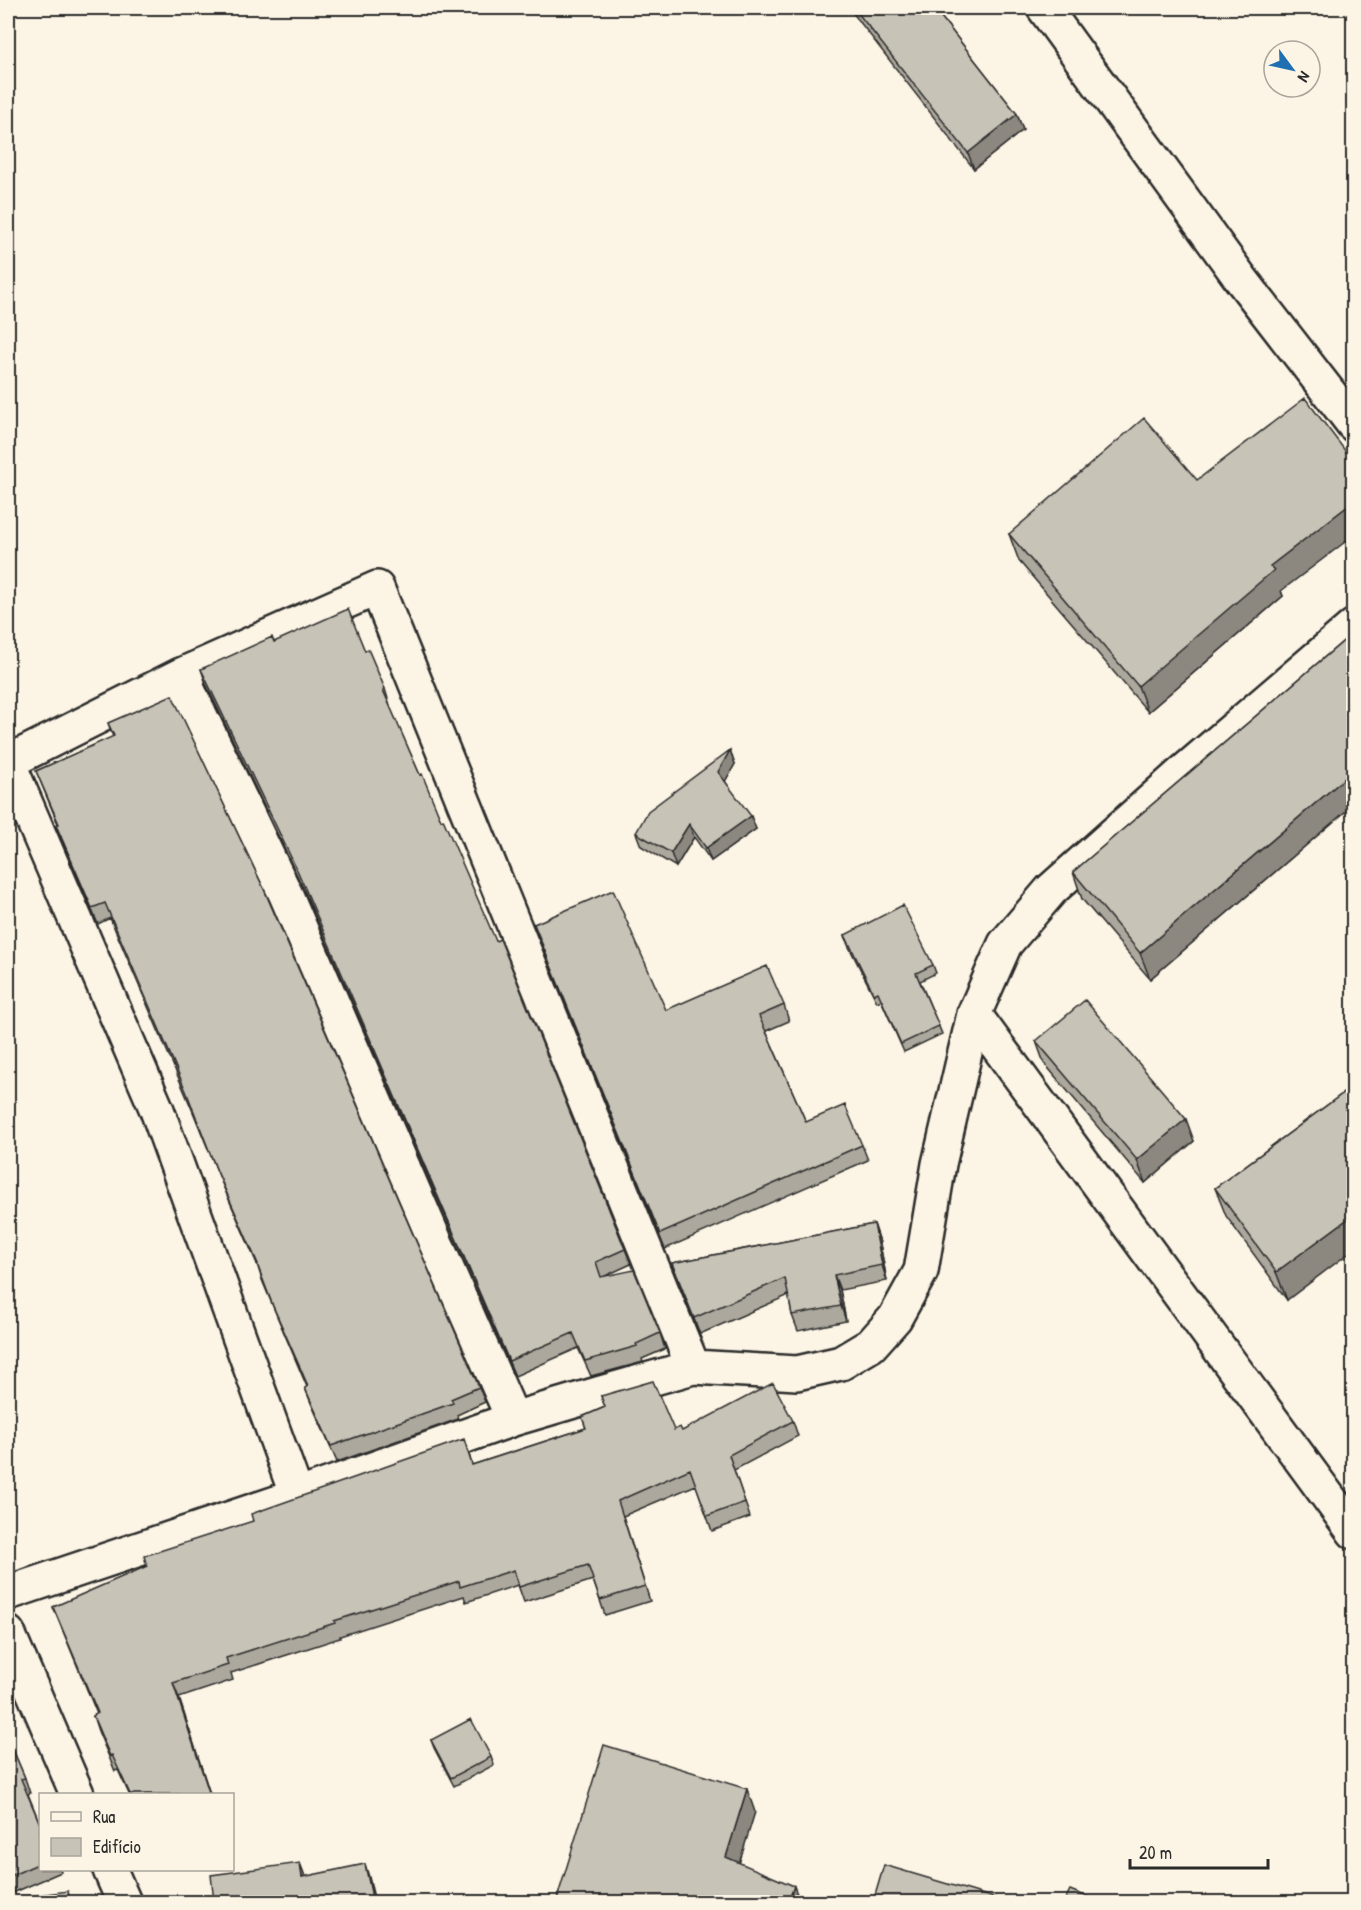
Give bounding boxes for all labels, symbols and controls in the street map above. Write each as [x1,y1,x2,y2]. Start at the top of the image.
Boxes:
north arrow [1262,39,1322,99]
text: N [1293,68,1316,87]
legend [39,1793,234,1871]
text: Rua [93,1804,115,1829]
scale bar [1130,1832,1268,1870]
text: Edifício [93,1834,141,1859]
text: 20 m [1139,1840,1172,1865]

